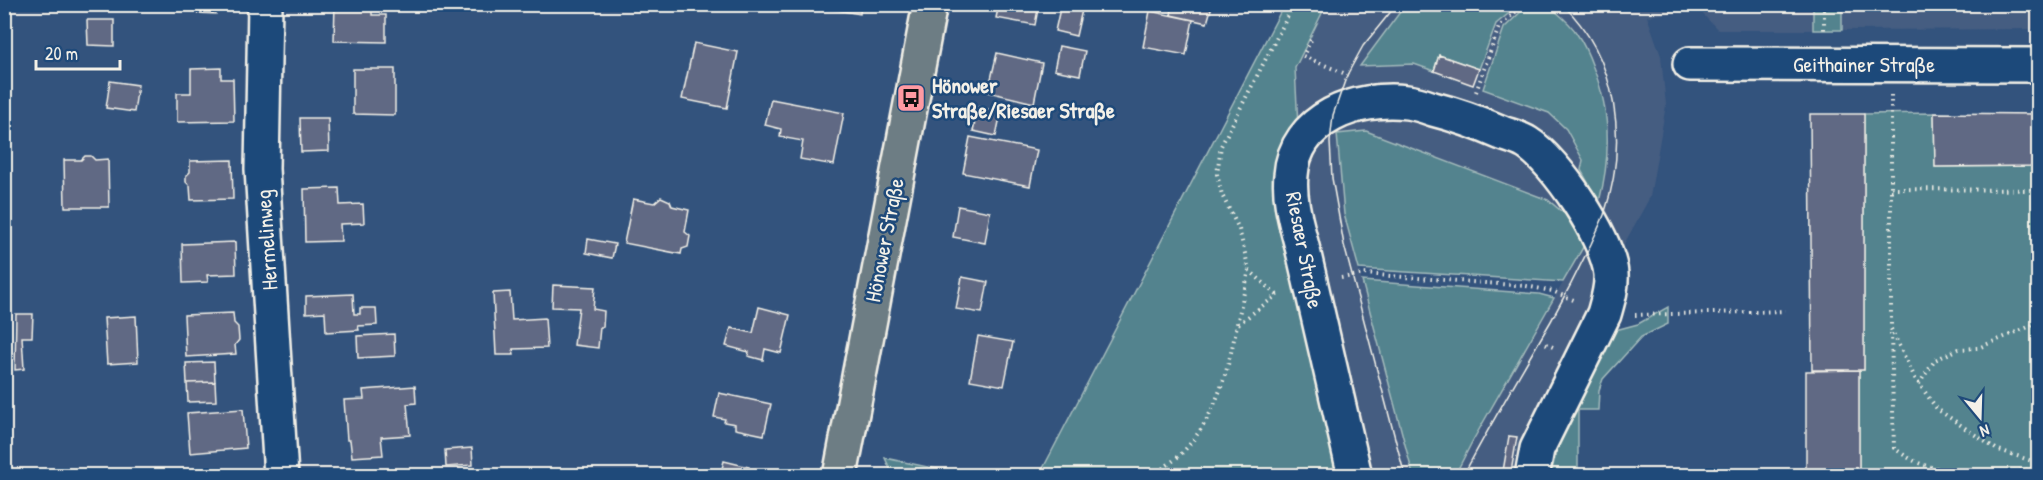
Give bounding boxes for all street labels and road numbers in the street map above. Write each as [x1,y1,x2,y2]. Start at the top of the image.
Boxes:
street label: Geithainer Straße [1793,49,1935,79]
street label: Hönower Straße [857,175,911,305]
street label: Hermelinweg [248,189,284,291]
street label: Riesaer Straße [1279,189,1331,311]

